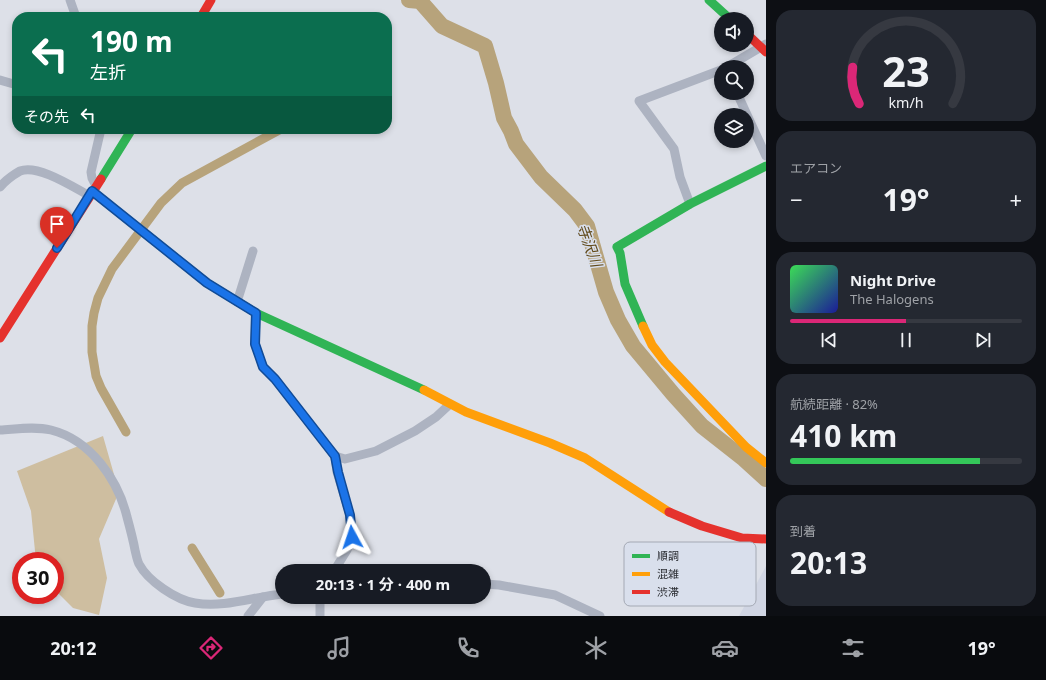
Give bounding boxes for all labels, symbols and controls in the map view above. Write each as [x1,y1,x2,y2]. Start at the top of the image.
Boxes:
map controls [714,12,754,148]
button: sound [714,12,754,52]
text: 190 m [90,22,173,60]
icon: left [24,28,76,80]
text: 23 [882,42,930,98]
text: 左折 [90,60,126,84]
button: search [714,60,754,100]
text: km/h [888,92,924,111]
icon: left [77,104,99,126]
text: その先 [24,106,69,126]
button: layers [714,108,754,148]
text: エアコン [790,159,842,177]
text: 19° [882,179,930,220]
text: − [790,184,803,214]
text: + [1009,184,1022,214]
pin [40,207,74,248]
icon: arrive [46,213,68,235]
water label: 寺沢川 [573,220,608,271]
text: Night Drive [850,270,936,290]
text: The Halogens [850,290,934,308]
icon: previous [818,329,840,351]
icon: pause [895,329,917,351]
icon: next [972,329,994,351]
text: 航続距離 · 82% [790,395,878,413]
text: 410 km [790,415,897,456]
position arrow [331,516,373,558]
text: 到着 [790,522,816,540]
legend [624,542,756,606]
text: 20:13 [790,542,867,583]
text: 順調 [657,548,679,563]
speed limit sign: 30 [12,552,64,604]
text: 混雑 [657,566,679,581]
text: 20:13 · 1 分 · 400 m [316,574,450,594]
text: 渋滞 [657,584,679,599]
icon: directions [197,634,225,662]
icon: music [325,634,353,662]
icon: phone [454,634,482,662]
icon: climate [582,634,610,662]
icon: car [711,634,739,662]
icon: filters [839,634,867,662]
text: 20:12 [50,636,96,660]
text: 19° [968,636,996,660]

